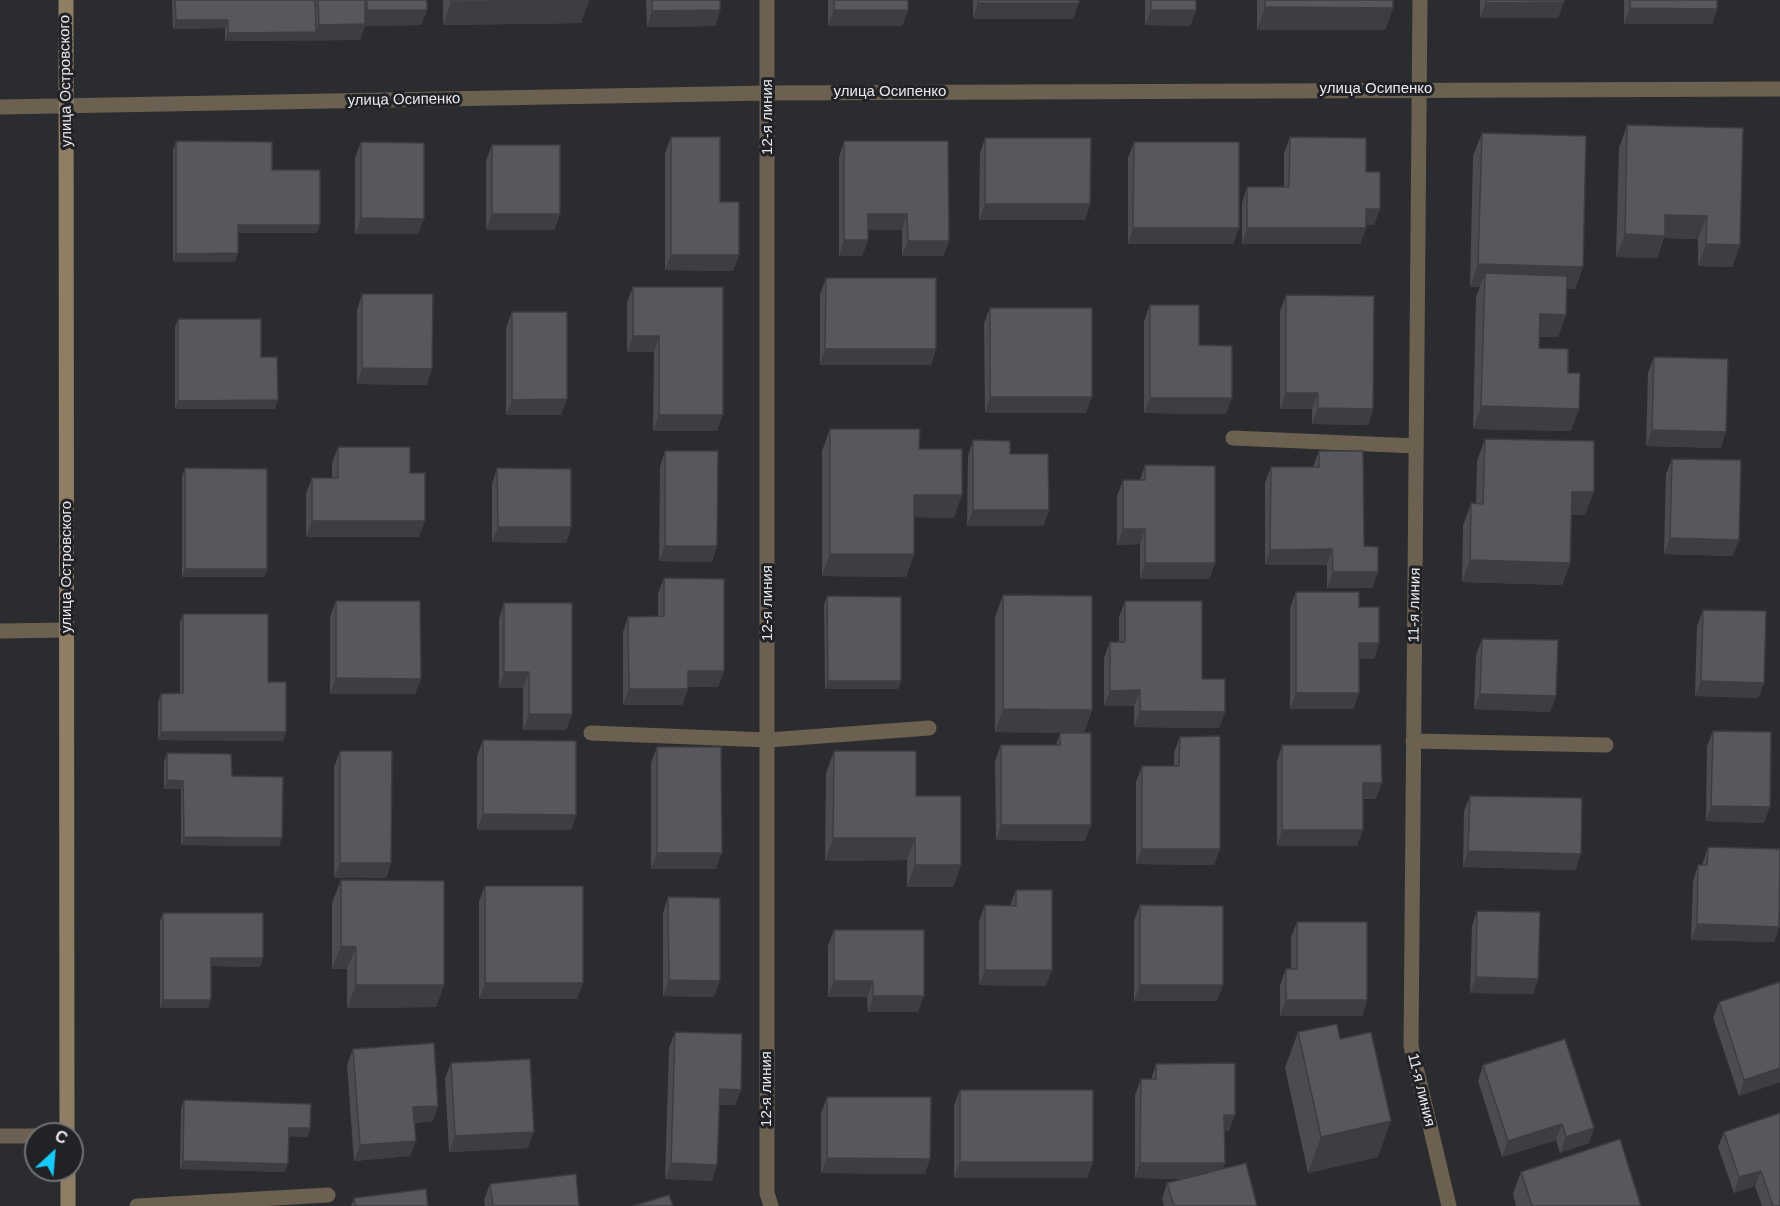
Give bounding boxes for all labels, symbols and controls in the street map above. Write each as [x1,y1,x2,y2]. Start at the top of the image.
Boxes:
street label: улица Островского [56,15,76,147]
street label: 12-я линия [759,79,777,155]
street label: улица Осипенко [1320,80,1432,98]
street label: улица Осипенко [834,83,946,101]
street label: улица Осипенко [347,90,461,110]
street label: улица Островского [58,501,76,633]
street label: 12-я линия [759,565,777,641]
street label: 11-я линия [1405,567,1425,643]
street label: 12-я линия [758,1051,776,1127]
street label: 11-я линия [1403,1052,1439,1128]
north arrow [24,1122,84,1182]
text: С [52,1127,70,1147]

